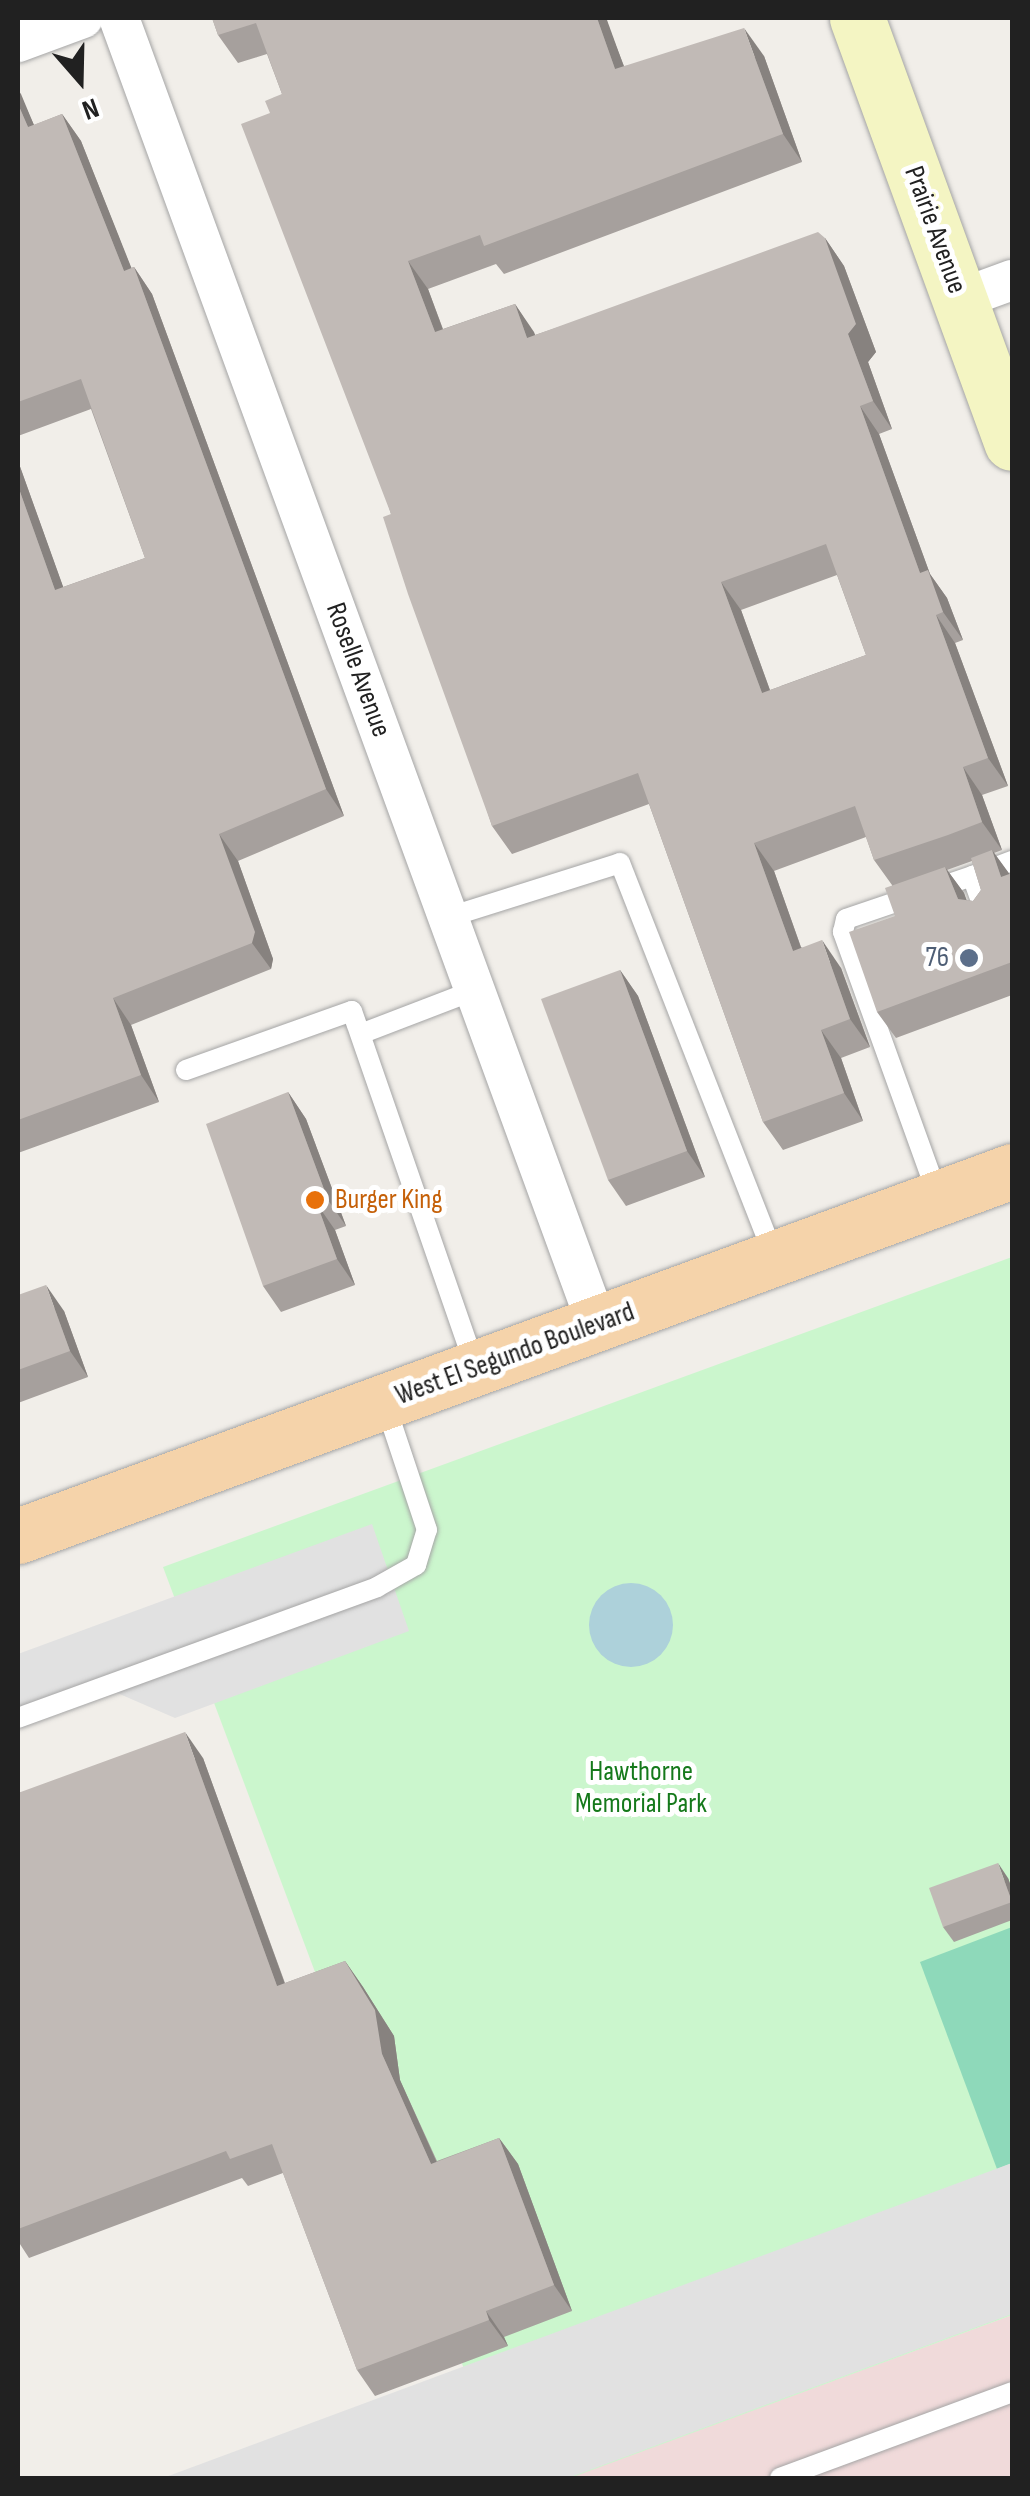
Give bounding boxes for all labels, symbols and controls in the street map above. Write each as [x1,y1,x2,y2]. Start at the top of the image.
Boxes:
north arrow [30,30,130,130]
text: N [78,91,103,127]
street label: Prairie Avenue [897,162,973,298]
street label: Roselle Avenue [318,598,398,742]
place label: 76 [926,941,949,975]
marker: 76 [958,947,980,969]
place label: Burger King [335,1183,442,1217]
marker: Burger King [304,1189,326,1211]
street label: West El Segundo Boulevard [391,1295,639,1413]
park label: Hawthorne Memorial Park [575,1755,707,1821]

